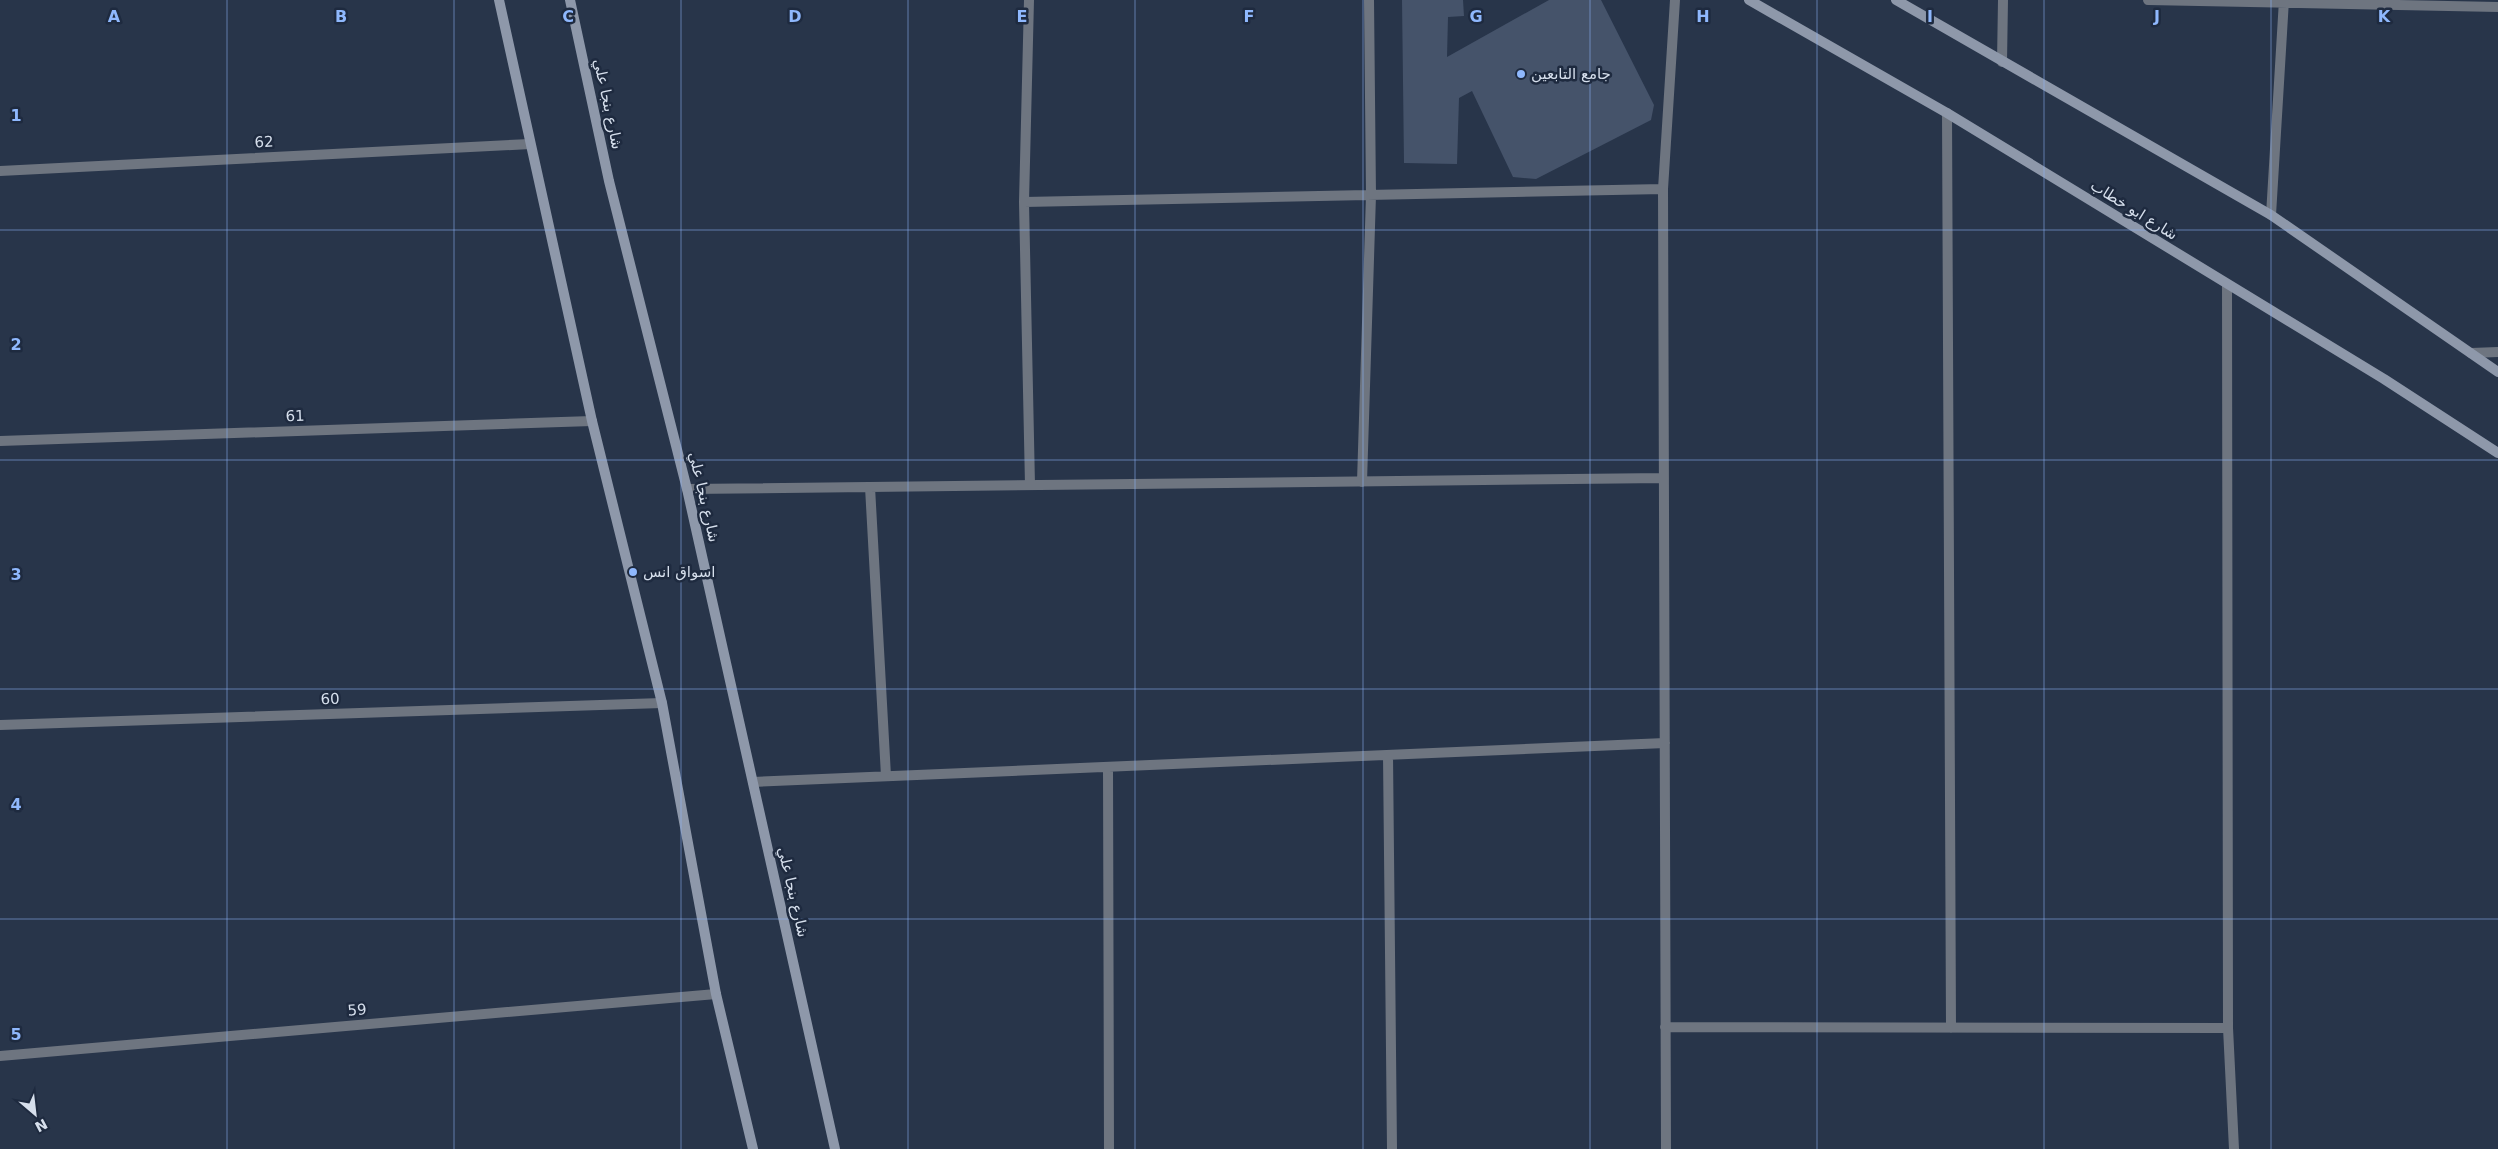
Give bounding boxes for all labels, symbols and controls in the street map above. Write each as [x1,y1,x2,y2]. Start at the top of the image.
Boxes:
text: A [108,7,121,26]
text: B [335,7,347,26]
text: C [562,7,574,26]
text: D [788,7,802,26]
text: E [1017,7,1027,26]
text: F [1244,7,1254,26]
text: G [1469,7,1483,26]
text: H [1696,7,1710,26]
text: I [1927,7,1933,26]
text: J [2153,7,2160,26]
text: K [2378,7,2391,26]
street label: شارع بنجا علي [589,57,626,151]
place label: جامع التابعين [1531,65,1611,83]
marker: جامع التابعين [1515,68,1527,80]
text: 1 [10,106,22,125]
street label: 62 [254,133,274,151]
street label: شارع ابو خطاب [2087,176,2181,244]
text: 2 [10,335,22,354]
street label: 61 [285,407,305,425]
street label: شارع بنجا علي [684,450,723,544]
place label: اسواق انس [643,563,716,581]
text: 3 [10,565,22,584]
marker: اسواق انس [627,566,639,578]
street label: 60 [320,690,340,708]
text: 4 [10,795,22,814]
street label: شارع بنجا علي [773,845,812,939]
street label: 59 [347,1000,367,1020]
text: 5 [10,1025,22,1044]
north arrow [10,1089,60,1139]
text: N [32,1116,50,1135]

